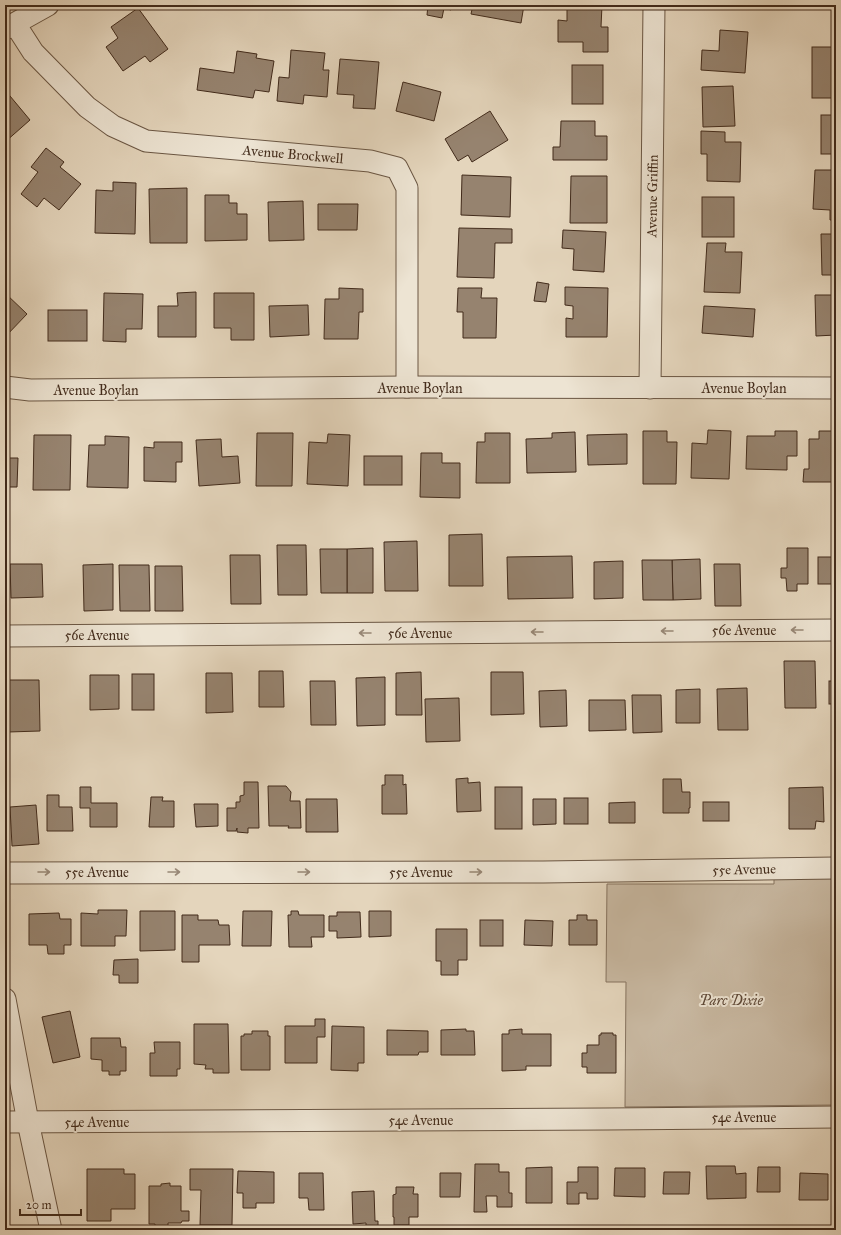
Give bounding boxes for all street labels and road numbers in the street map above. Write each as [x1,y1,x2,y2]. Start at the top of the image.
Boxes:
street label: Avenue Brockwell [241,142,344,167]
street label: Avenue Griffin [643,154,662,239]
street label: Avenue Boylan [376,380,463,397]
street label: Avenue Boylan [700,380,787,397]
street label: Avenue Boylan [52,382,139,399]
street label: 56e Avenue [712,622,776,639]
street label: 56e Avenue [388,625,452,642]
street label: 56e Avenue [65,627,129,644]
street label: 55e Avenue [712,860,776,879]
street label: 55e Avenue [65,864,129,881]
street label: 55e Avenue [389,864,453,881]
street label: 54e Avenue [712,1109,777,1126]
street label: 54e Avenue [389,1112,454,1129]
street label: 54e Avenue [65,1114,130,1131]

